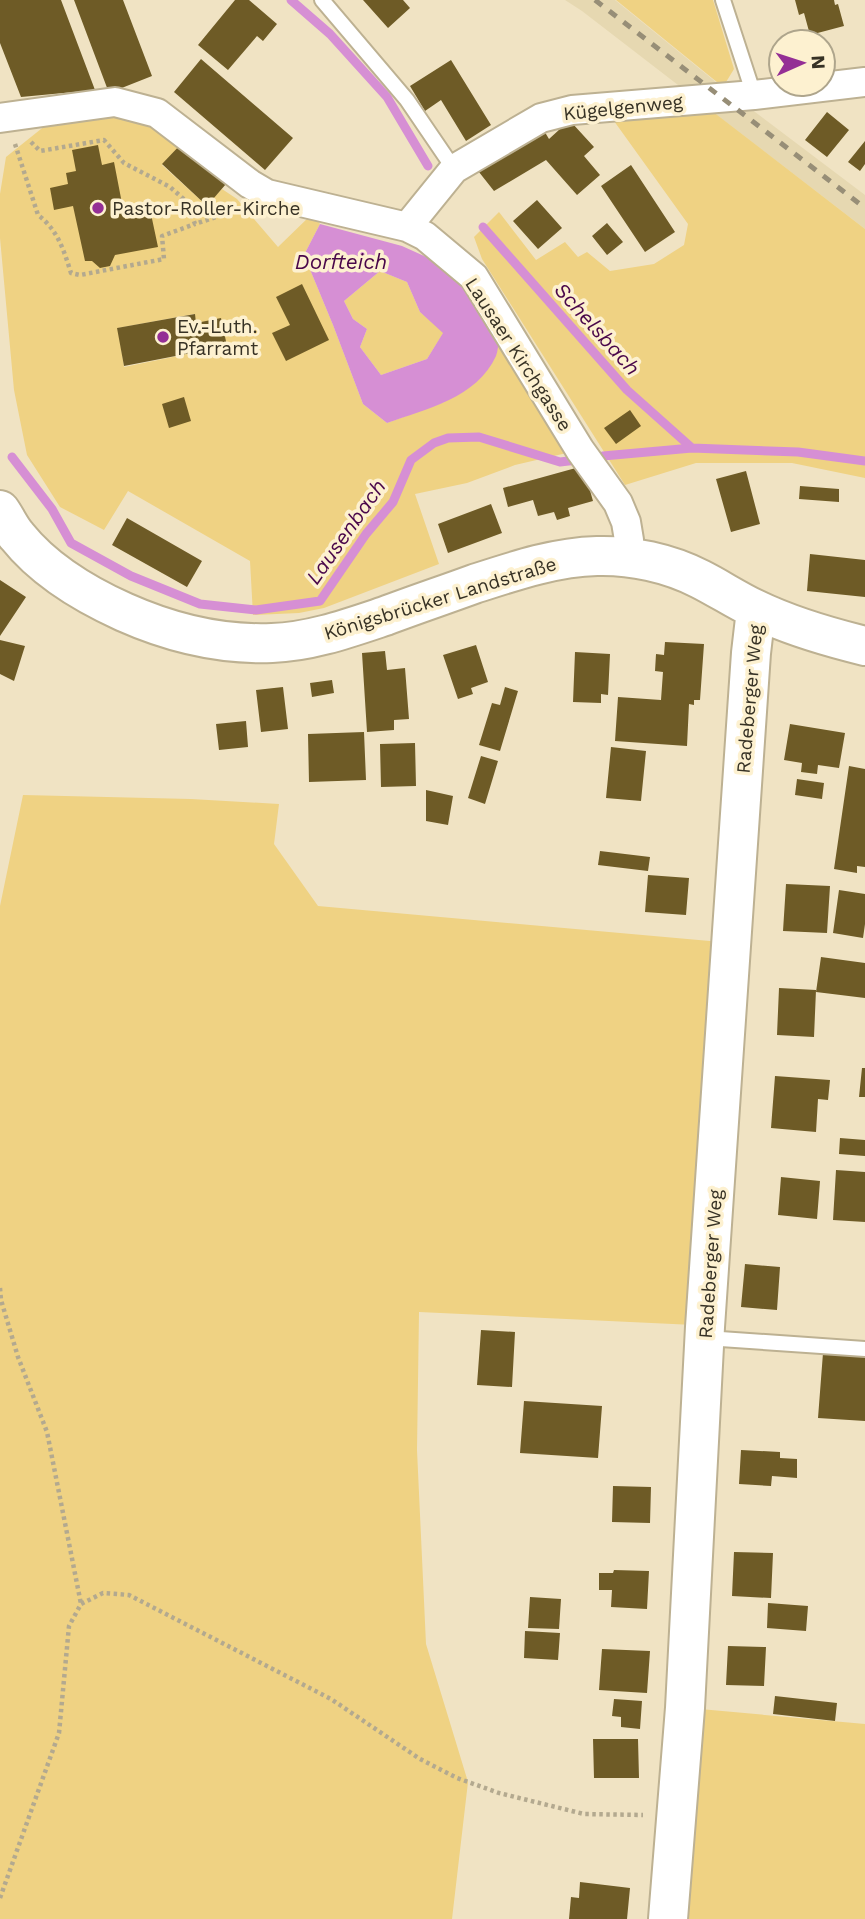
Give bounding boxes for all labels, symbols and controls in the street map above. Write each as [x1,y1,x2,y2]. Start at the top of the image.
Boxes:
north arrow [767,28,837,98]
text: N [807,54,830,70]
street label: Kügelgenweg [562,90,685,125]
place label: Pastor-Roller-Kirche [112,197,300,220]
marker: Pastor-Roller-Kirche [90,200,106,216]
water label: Dorfteich [295,249,387,274]
street label: Lausaer Kirchgasse [460,273,577,435]
water label: Schelsbach [549,277,646,380]
place label: Ev.-Luth. Pfarramt [177,315,258,360]
marker: Ev.-Luth. Pfarramt [155,329,171,345]
water label: Lausenbach [300,474,391,589]
street label: Königsbrücker Landstraße [321,552,559,645]
street label: Radeberger Weg [732,623,768,775]
street label: Radeberger Weg [694,1188,727,1339]

